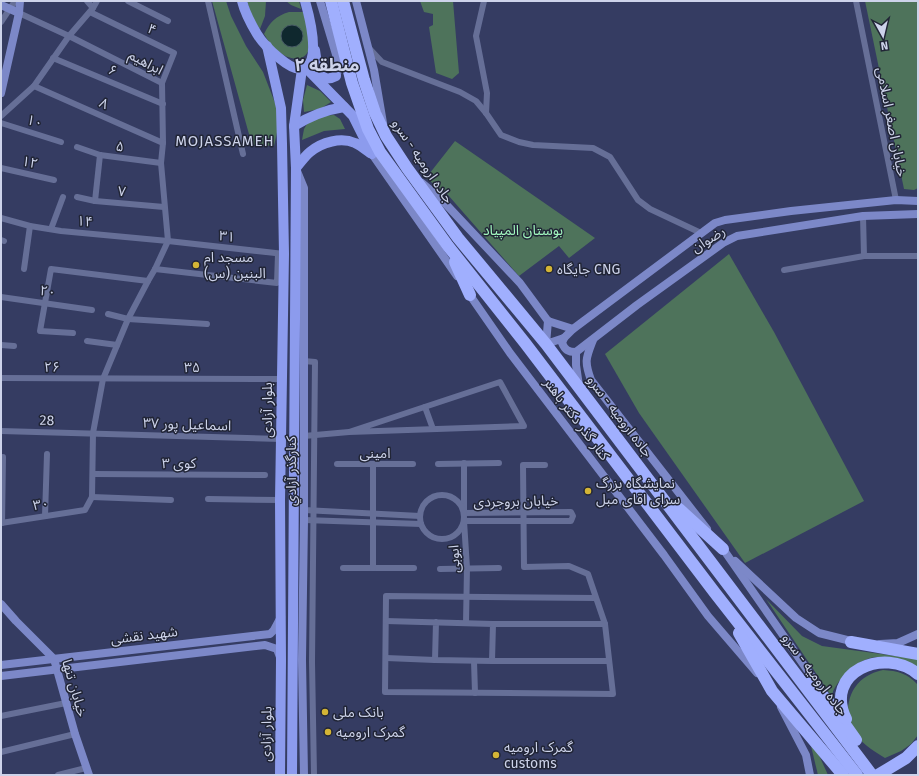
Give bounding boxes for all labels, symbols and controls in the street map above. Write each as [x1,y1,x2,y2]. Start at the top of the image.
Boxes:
north arrow [863,16,903,56]
street label: ۴ [144,20,159,39]
text: N [880,38,889,52]
street label: ابراهیم [125,46,166,80]
district label: منطقه ۲ [294,54,360,76]
street label: ۶ [106,61,120,80]
street label: خیابان اصغر اسلامی [873,66,910,178]
street label: ۸ [97,94,111,113]
street label: ۱۰ [25,111,45,132]
street label: جاده ارومیه - سرو [388,116,457,207]
district label: MOJASSAMEH [175,132,275,150]
street label: ۵ [115,138,125,155]
street label: ۱۲ [20,152,40,173]
street label: ۷ [117,183,127,200]
street label: ۱۴ [76,212,94,231]
park label: بوستان المپیاد [483,222,563,240]
street label: رضوان [688,222,728,256]
street label: ۳۱ [218,227,236,246]
place label: مسجد ام البنین (س) [204,249,266,282]
marker: مسجد ام البنین (س) [191,260,201,270]
place label: جایگاه CNG [557,261,620,278]
marker: جایگاه CNG [544,264,554,274]
street label: ۲۰ [39,282,57,301]
street label: ۲۶ [44,359,60,376]
street label: ۳۵ [184,359,200,376]
street label: جاده ارومیه - سرو [583,372,656,461]
street label: کنار گذر دکتر باهنر [540,374,613,464]
street label: بلوار آزادی [259,382,276,438]
street label: 28 [40,412,55,429]
street label: اسماعیل پور ۳۷ [143,414,231,436]
street label: کنارگذر آزادي [283,436,302,506]
street label: امینی [359,445,391,462]
street label: کوی ۳ [162,455,197,472]
place label: نمایشگاه بزرگ سرای اقای مبل [596,475,680,508]
marker: نمایشگاه بزرگ سرای اقای مبل [583,486,593,496]
street label: خیابان بروجردی [473,492,559,511]
street label: ۳۰ [32,495,50,514]
street label: ایوبی [445,544,464,574]
street label: شهید نقشی [110,623,179,648]
street label: جاده ارومیه - سرو [778,630,851,719]
street label: خیابان تنها [58,658,91,719]
place label: بانک ملى [333,704,384,721]
street label: بلوار آزادی [258,706,275,762]
marker: بانک ملى [320,707,330,717]
place label: گمرک ارومیه [336,724,405,741]
marker: گمرک ارومیه [323,727,333,737]
place label: گمرک ارومیه customs [504,739,573,772]
marker: گمرک ارومیه customs [491,750,501,760]

